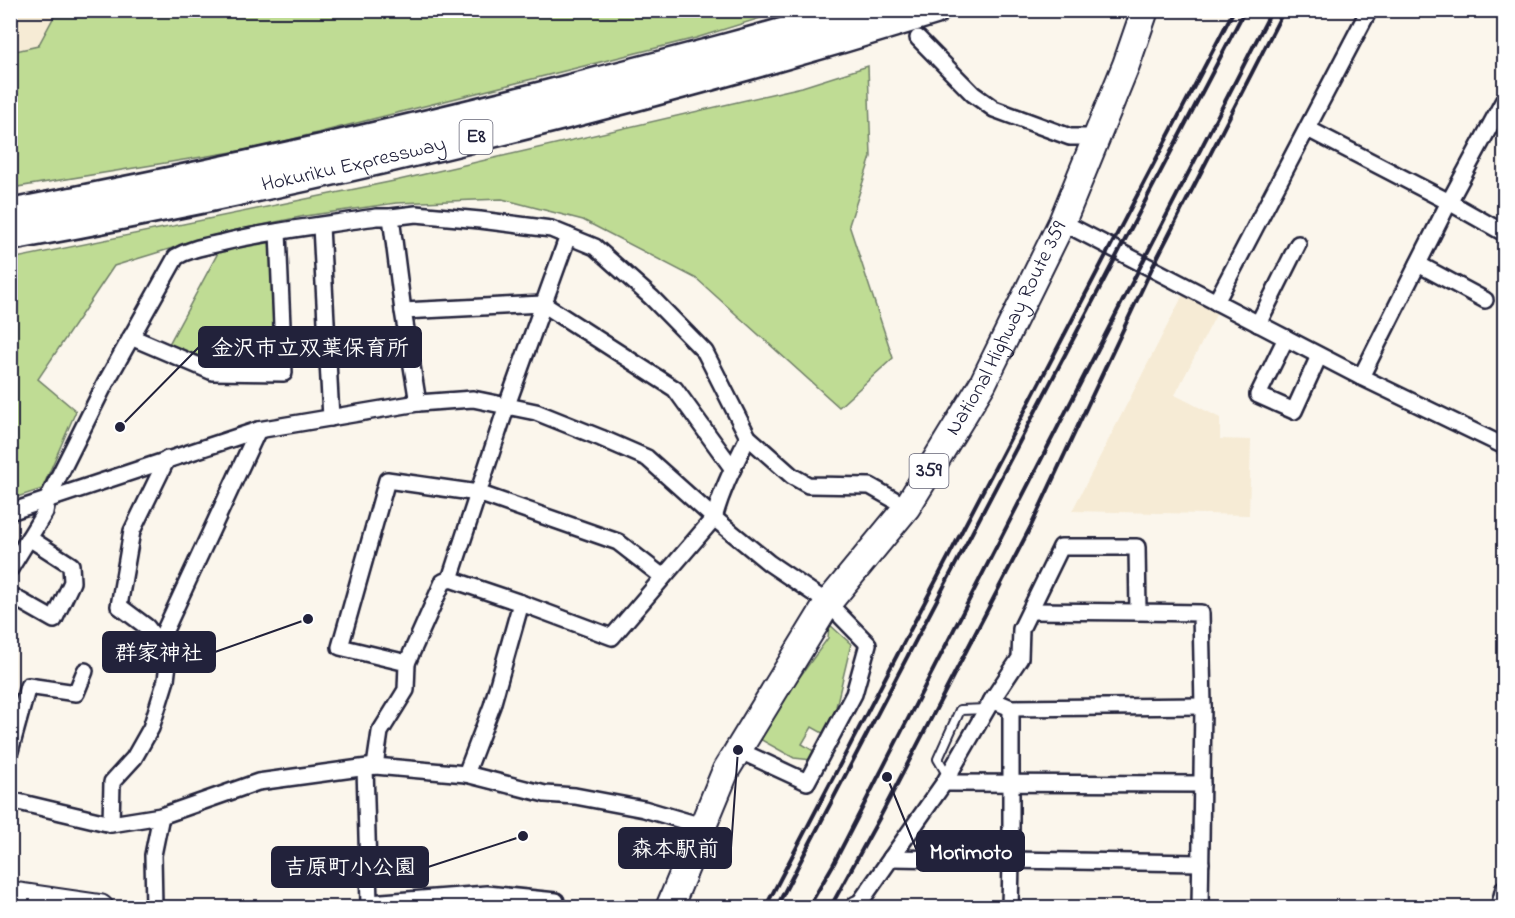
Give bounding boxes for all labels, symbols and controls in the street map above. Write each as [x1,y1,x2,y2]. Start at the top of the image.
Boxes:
road number: E8 [460,120,492,154]
street label: Hokuriku Expressway [259,130,449,201]
street label: National Highway Route 359 [939,216,1075,442]
callout: 金沢市立双葉保育所 [199,327,421,367]
text: 金沢市立双葉保育所 [211,334,409,366]
road number: 359 [910,454,948,488]
callout: 群家神社 [103,632,215,672]
text: 群家神社 [115,639,203,671]
callout: 森本駅前 [619,828,731,868]
callout: Morimoto [917,831,1024,871]
text: 森本駅前 [631,835,719,867]
text: Morimoto [930,838,1012,870]
callout: 吉原町小公園 [272,847,428,887]
text: 吉原町小公園 [284,853,416,885]

